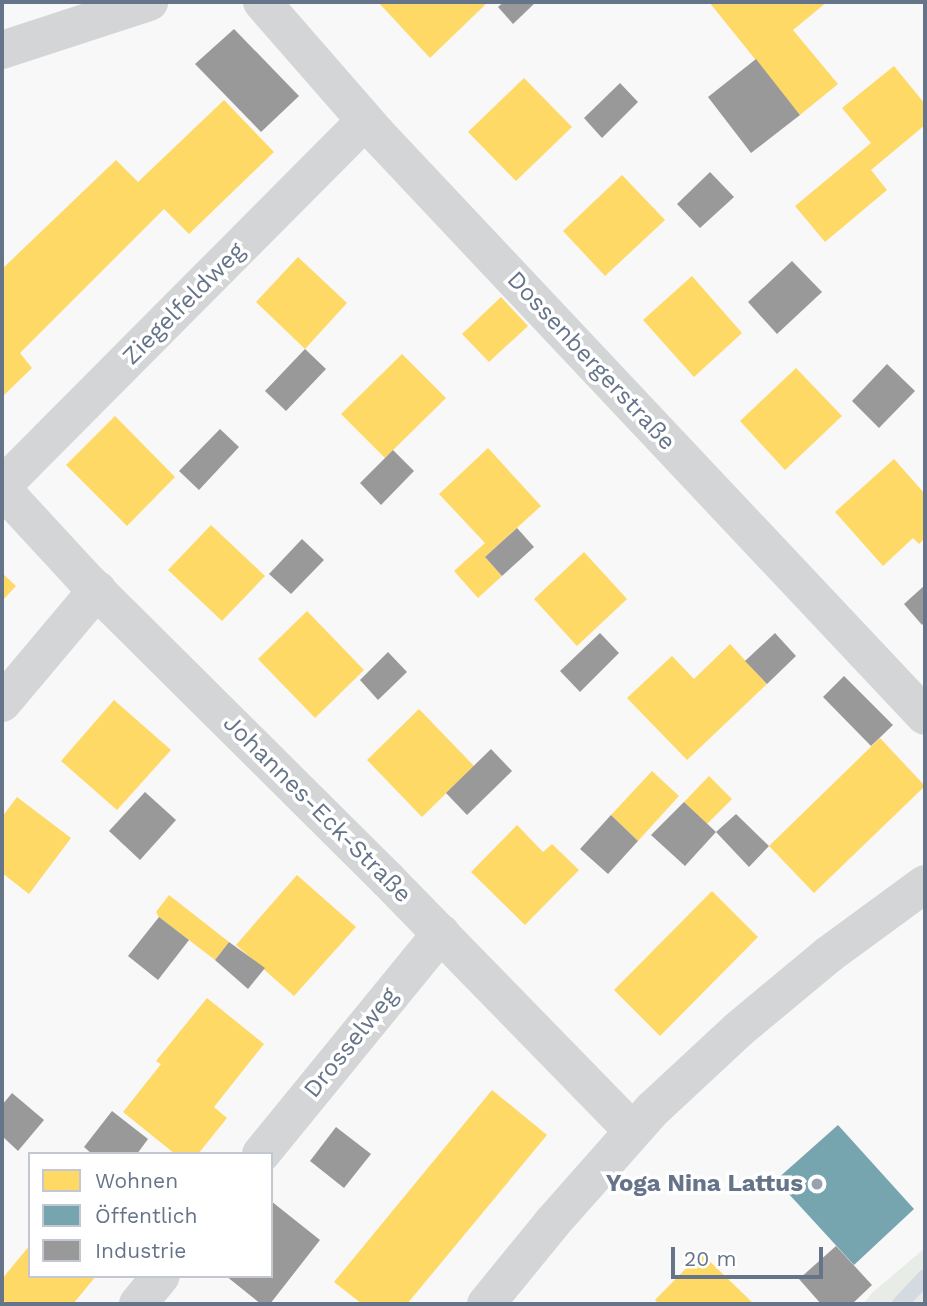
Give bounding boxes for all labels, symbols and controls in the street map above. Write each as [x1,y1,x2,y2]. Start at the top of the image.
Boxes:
street label: Ziegelfeldweg [117,237,251,371]
street label: Dossenbergerstraße [501,266,681,456]
street label: Johannes-Eck-Straße [217,709,417,909]
street label: Drosselweg [298,982,404,1104]
legend [28,1152,273,1278]
text: Wohnen [95,1168,178,1193]
place label: Yoga Nina Lattus [605,1170,803,1198]
marker: Yoga Nina Lattus [809,1176,825,1192]
text: Öffentlich [95,1203,197,1228]
scale bar [675,1232,827,1276]
text: Industrie [95,1238,186,1263]
text: 20 m [684,1246,736,1271]

